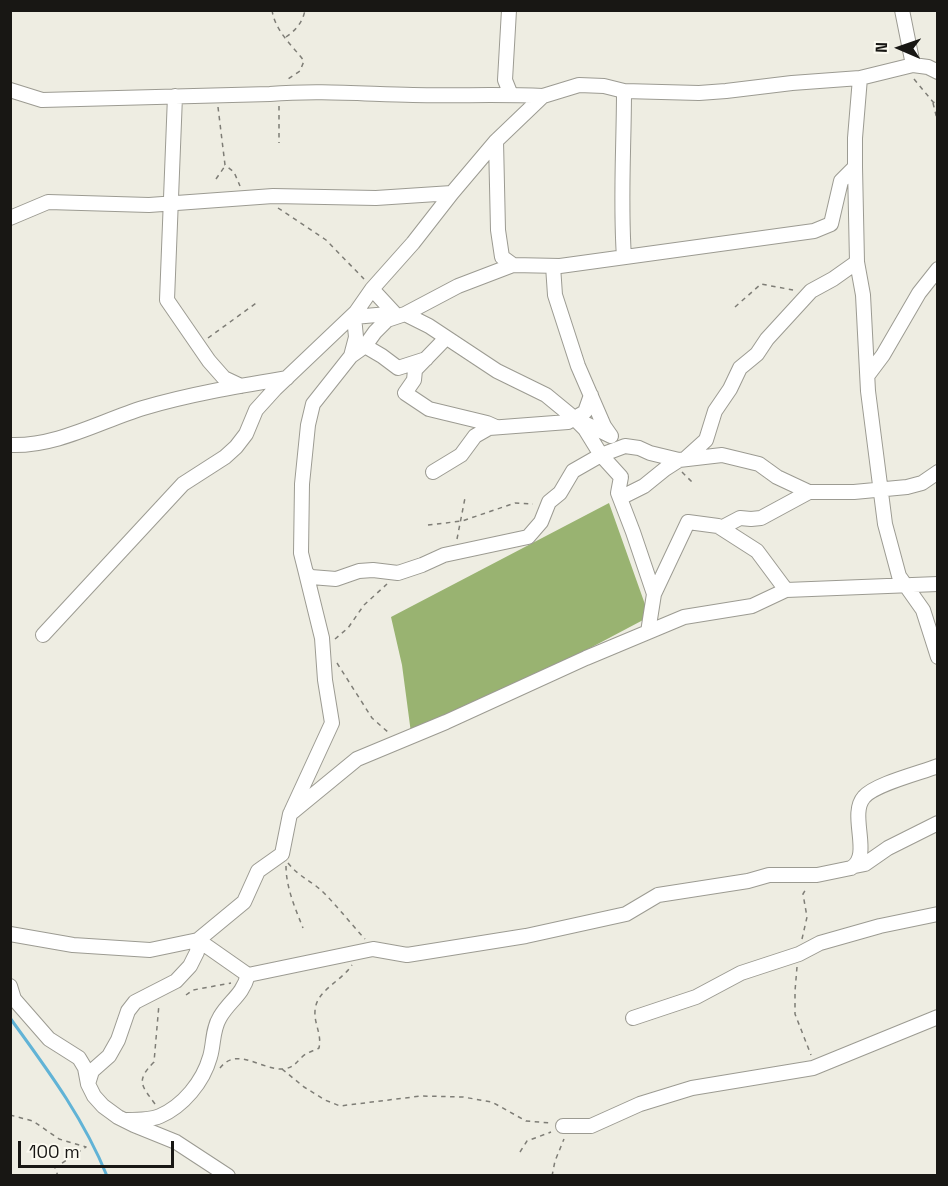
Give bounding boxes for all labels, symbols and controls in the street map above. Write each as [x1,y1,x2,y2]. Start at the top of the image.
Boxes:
north arrow [870,18,930,78]
text: N [871,42,892,53]
scale bar [21,1129,177,1167]
text: 100 m [29,1140,80,1163]

